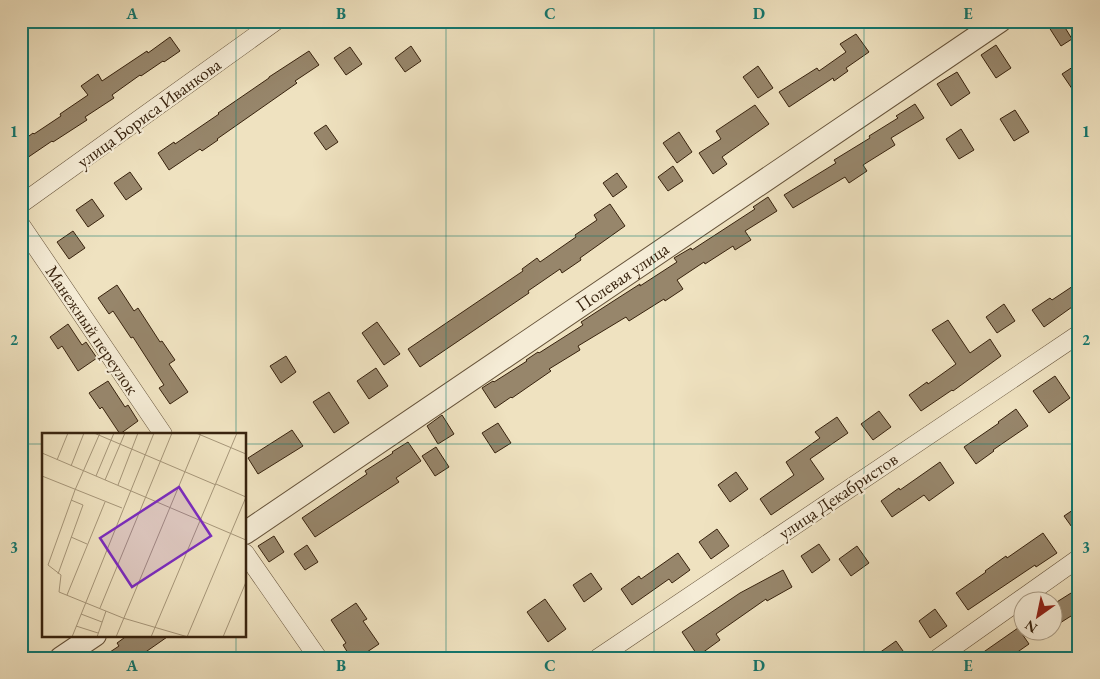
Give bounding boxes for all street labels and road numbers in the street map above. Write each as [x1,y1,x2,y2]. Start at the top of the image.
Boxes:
street label: улица Бориса Иванкова [72,52,226,173]
street label: Полевая улица [571,236,674,316]
street label: Манежный переулок [41,261,144,399]
street label: улица Декабристов [774,447,902,544]

